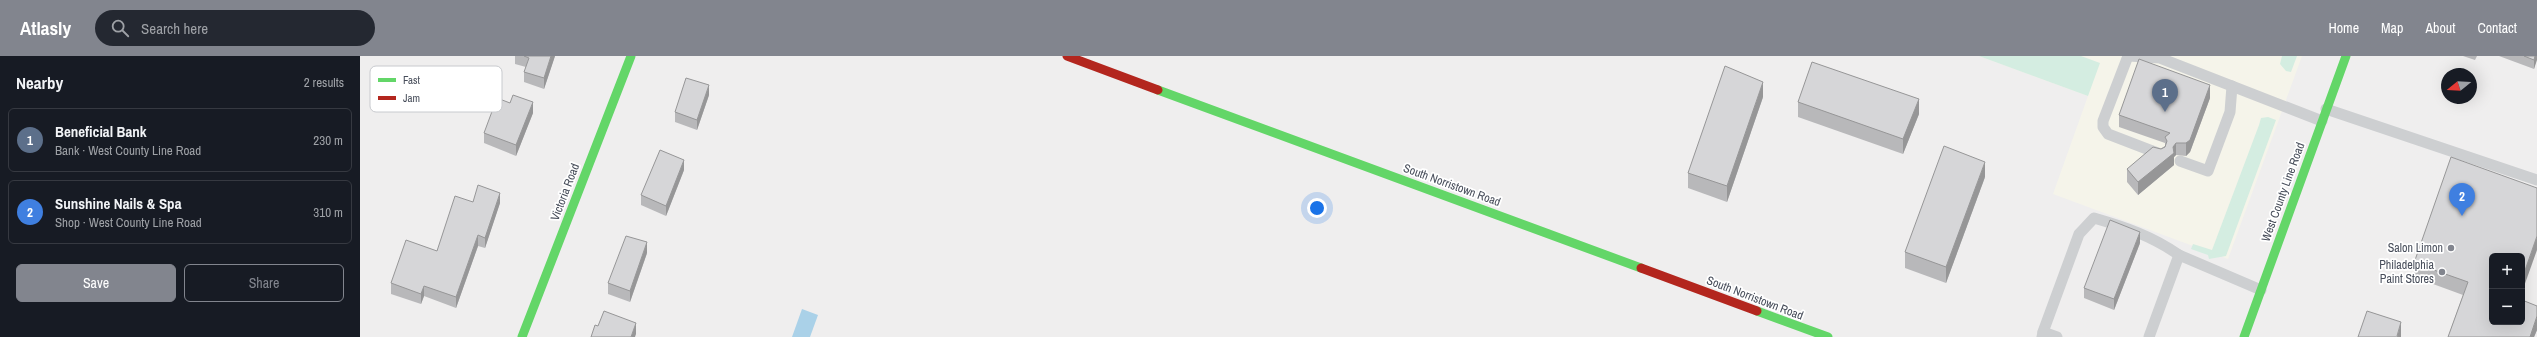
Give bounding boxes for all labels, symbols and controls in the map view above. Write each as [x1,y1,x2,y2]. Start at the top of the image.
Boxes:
search box [95,10,375,46]
text: Atlasly [20,15,71,41]
icon: search [109,17,131,39]
text: Search here [141,18,208,39]
text: Home [2328,19,2359,37]
text: Map [2381,19,2403,37]
text: About [2425,19,2455,37]
text: Contact [2477,19,2517,37]
legend [370,66,502,112]
north arrow [2441,68,2477,104]
text: Nearby [16,71,63,94]
text: Fast [403,73,421,87]
text: 2 results [304,74,344,91]
pin: 1 [2152,79,2178,112]
text: Jam [403,91,420,105]
text: Beneficial Bank [55,121,147,142]
text: 1 [27,132,33,149]
text: 230 m [313,132,343,149]
street label: West County Line Road [2258,140,2308,244]
text: Bank · West County Line Road [55,142,201,159]
street label: South Norristown Road [1401,160,1503,210]
street label: Victoria Road [547,161,583,223]
pin: 2 [2449,183,2475,216]
text: Sunshine Nails & Spa [55,193,181,214]
your location [1307,198,1327,218]
text: 2 [27,204,33,221]
text: 310 m [313,204,343,221]
text: Shop · West County Line Road [55,214,202,231]
place label: Salon Limon [2388,240,2443,256]
marker: Salon Limon [2446,243,2456,253]
map controls [2489,253,2525,325]
button: + [2489,253,2525,289]
place label: Philadelphia Paint Stores [2379,257,2435,287]
button: Save [16,264,176,302]
button: Share [184,264,344,302]
marker: Philadelphia Paint Stores [2437,267,2447,277]
street label: South Norristown Road [1704,272,1806,324]
button: − [2489,289,2525,325]

